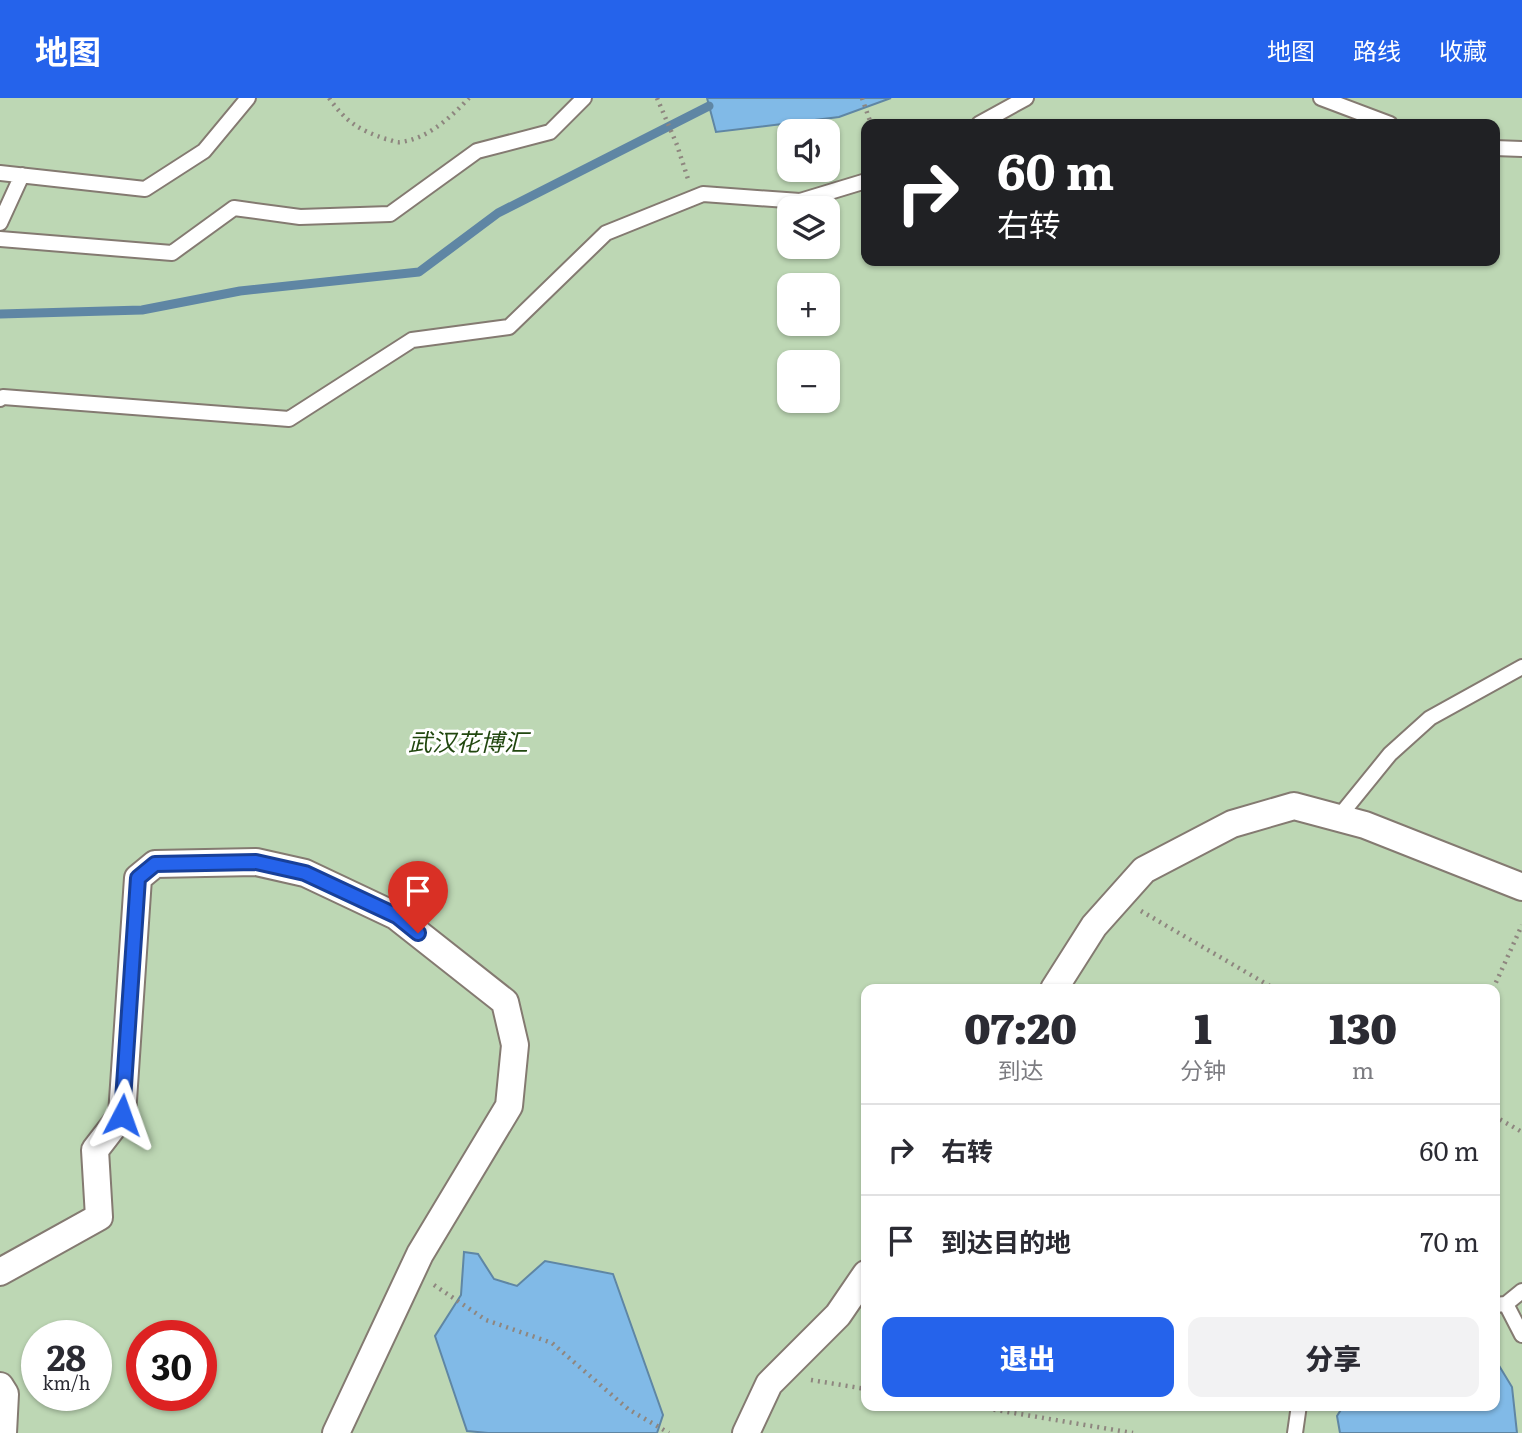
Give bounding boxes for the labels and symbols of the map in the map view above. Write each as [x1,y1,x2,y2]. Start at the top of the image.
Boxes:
park label: 武汉花博汇 [408,723,532,758]
pin [388,861,448,933]
position arrow [85,1078,159,1152]
speed limit sign: 30 [126,1320,217,1411]

